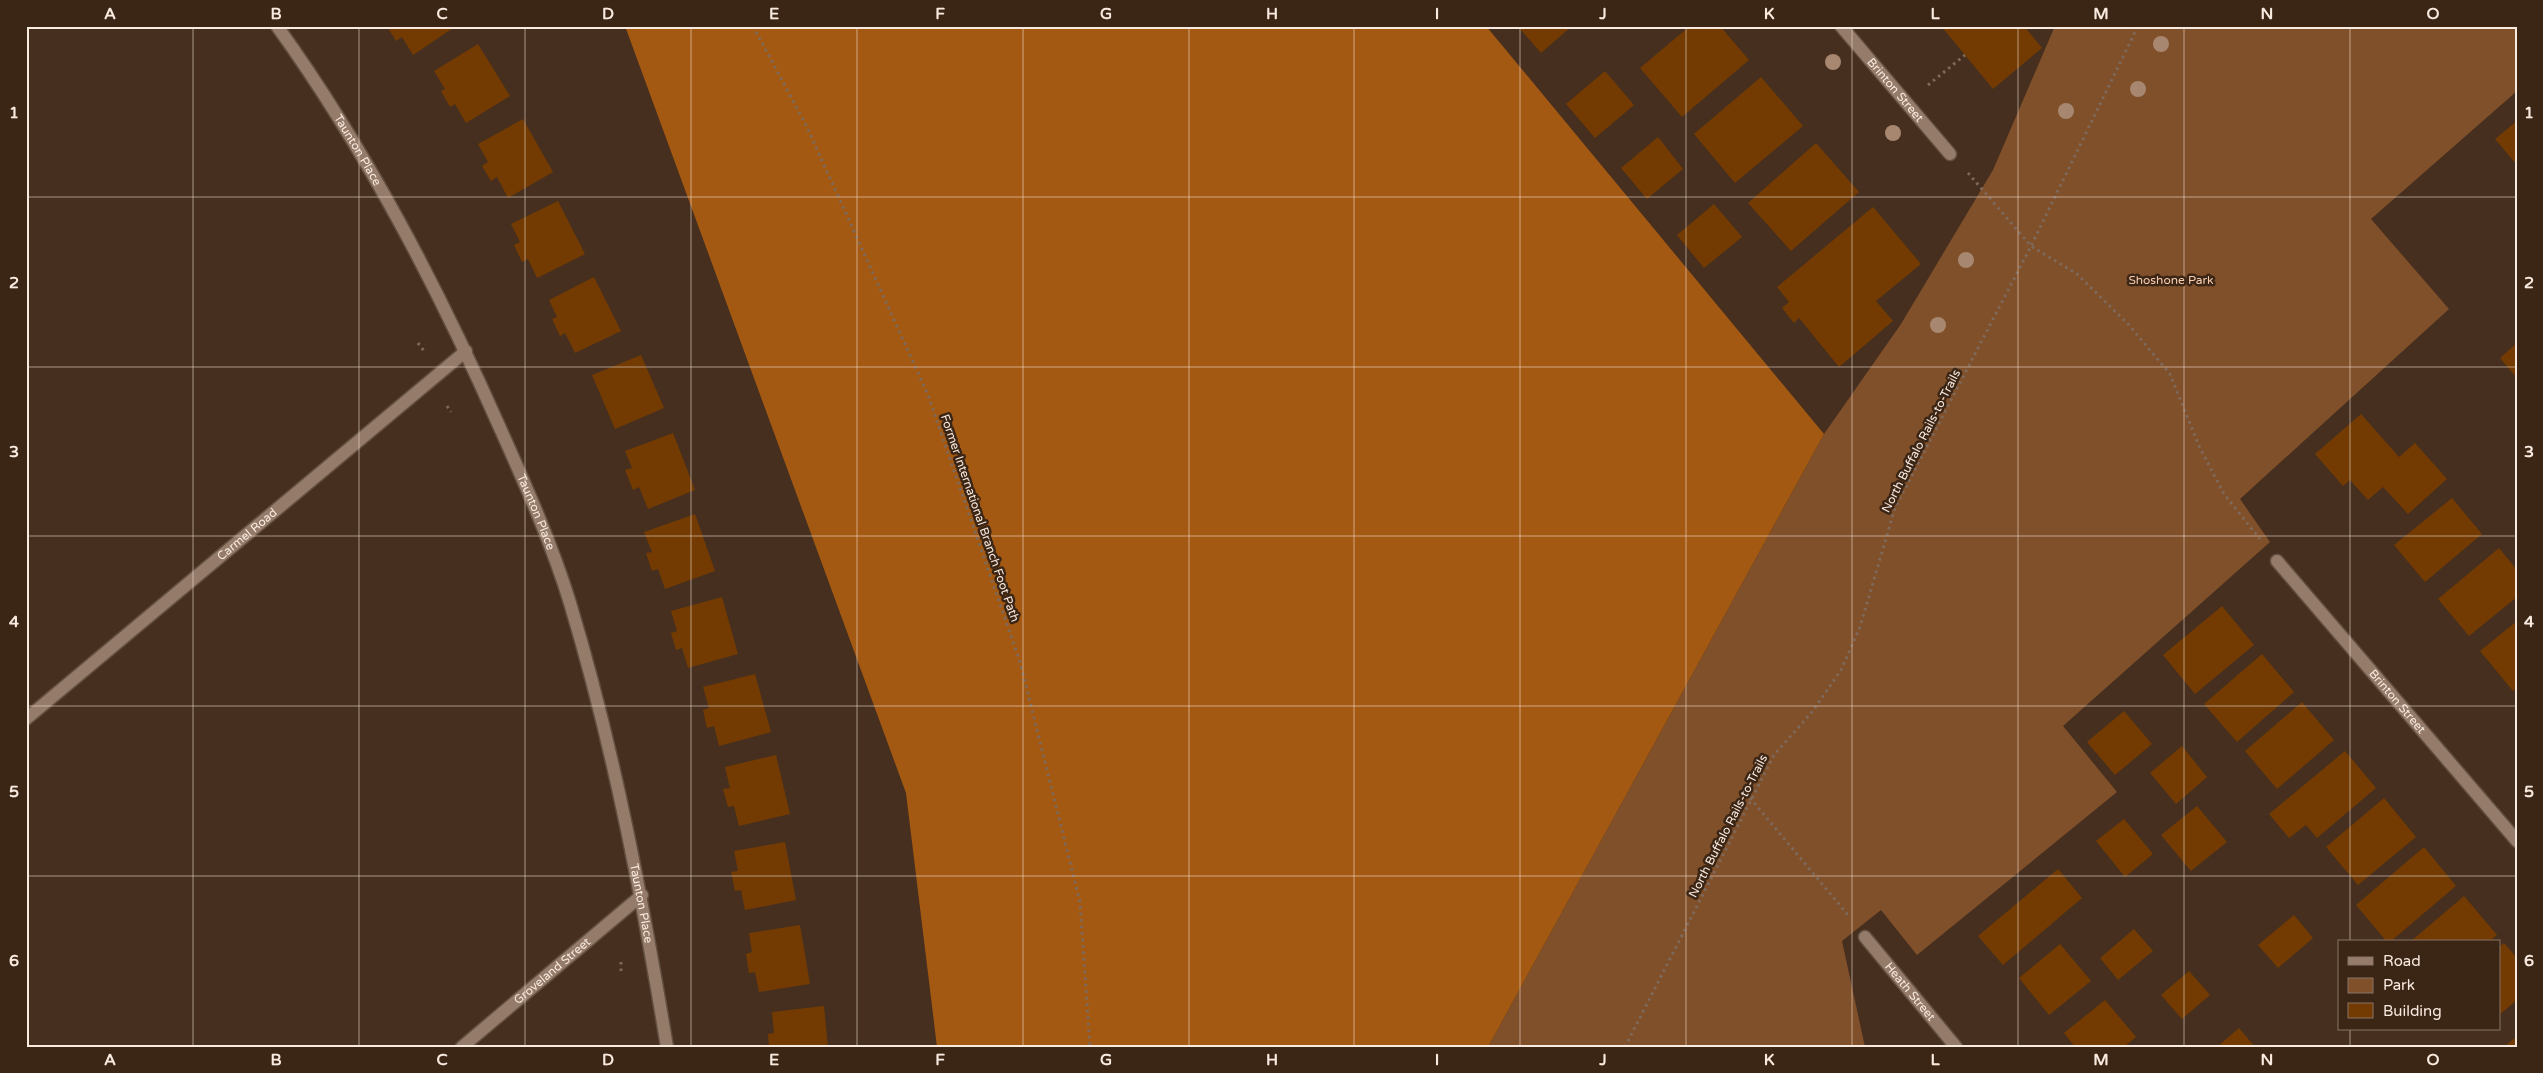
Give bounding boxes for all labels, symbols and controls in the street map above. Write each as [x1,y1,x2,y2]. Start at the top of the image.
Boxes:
text: A [104,4,116,24]
text: B [270,4,282,24]
text: C [436,4,448,24]
text: D [602,4,614,24]
text: E [769,4,779,24]
text: F [935,4,945,24]
text: G [1100,4,1112,24]
text: H [1266,4,1278,24]
text: I [1435,4,1439,24]
text: J [1598,4,1607,24]
text: K [1764,4,1775,24]
text: L [1930,4,1940,24]
text: M [2093,4,2109,24]
text: N [2261,4,2273,24]
text: O [2427,4,2440,24]
street label: Brinton Street [1864,55,1927,125]
text: 1 [9,103,19,123]
text: 1 [2524,103,2534,123]
street label: Taunton Place [331,112,385,188]
text: 2 [9,273,19,293]
park label: Shoshone Park [2128,273,2214,287]
text: 2 [2524,273,2534,293]
street label: North Buffalo Rails-to-Trails [1879,367,1963,515]
street label: Former International Branch Foot Path [938,412,1022,624]
text: 3 [9,442,19,462]
text: 3 [2524,442,2534,462]
street label: Taunton Place [514,472,558,552]
street label: Carmel Road [214,505,280,563]
text: 4 [9,612,19,632]
text: 4 [2524,612,2534,632]
street label: Brinton Street [2366,667,2429,737]
street label: North Buffalo Rails-to-Trails [1686,752,1770,900]
text: 5 [9,782,19,802]
text: 5 [2524,782,2534,802]
street label: Taunton Place [627,862,656,944]
street label: Groveland Street [511,934,594,1007]
legend [2338,940,2500,1030]
text: 6 [9,951,19,971]
text: 6 [2524,951,2534,971]
text: Road [2383,952,2421,970]
street label: Heath Street [1882,960,1939,1024]
text: Park [2383,976,2415,994]
text: Building [2383,1002,2442,1020]
text: A [104,1050,116,1070]
text: B [270,1050,282,1070]
text: C [436,1050,448,1070]
text: D [602,1050,614,1070]
text: E [769,1050,779,1070]
text: F [935,1050,945,1070]
text: G [1100,1050,1112,1070]
text: H [1266,1050,1278,1070]
text: I [1435,1050,1439,1070]
text: J [1598,1050,1607,1070]
text: K [1764,1050,1775,1070]
text: L [1930,1050,1940,1070]
text: M [2093,1050,2109,1070]
text: N [2261,1050,2273,1070]
text: O [2427,1050,2440,1070]

